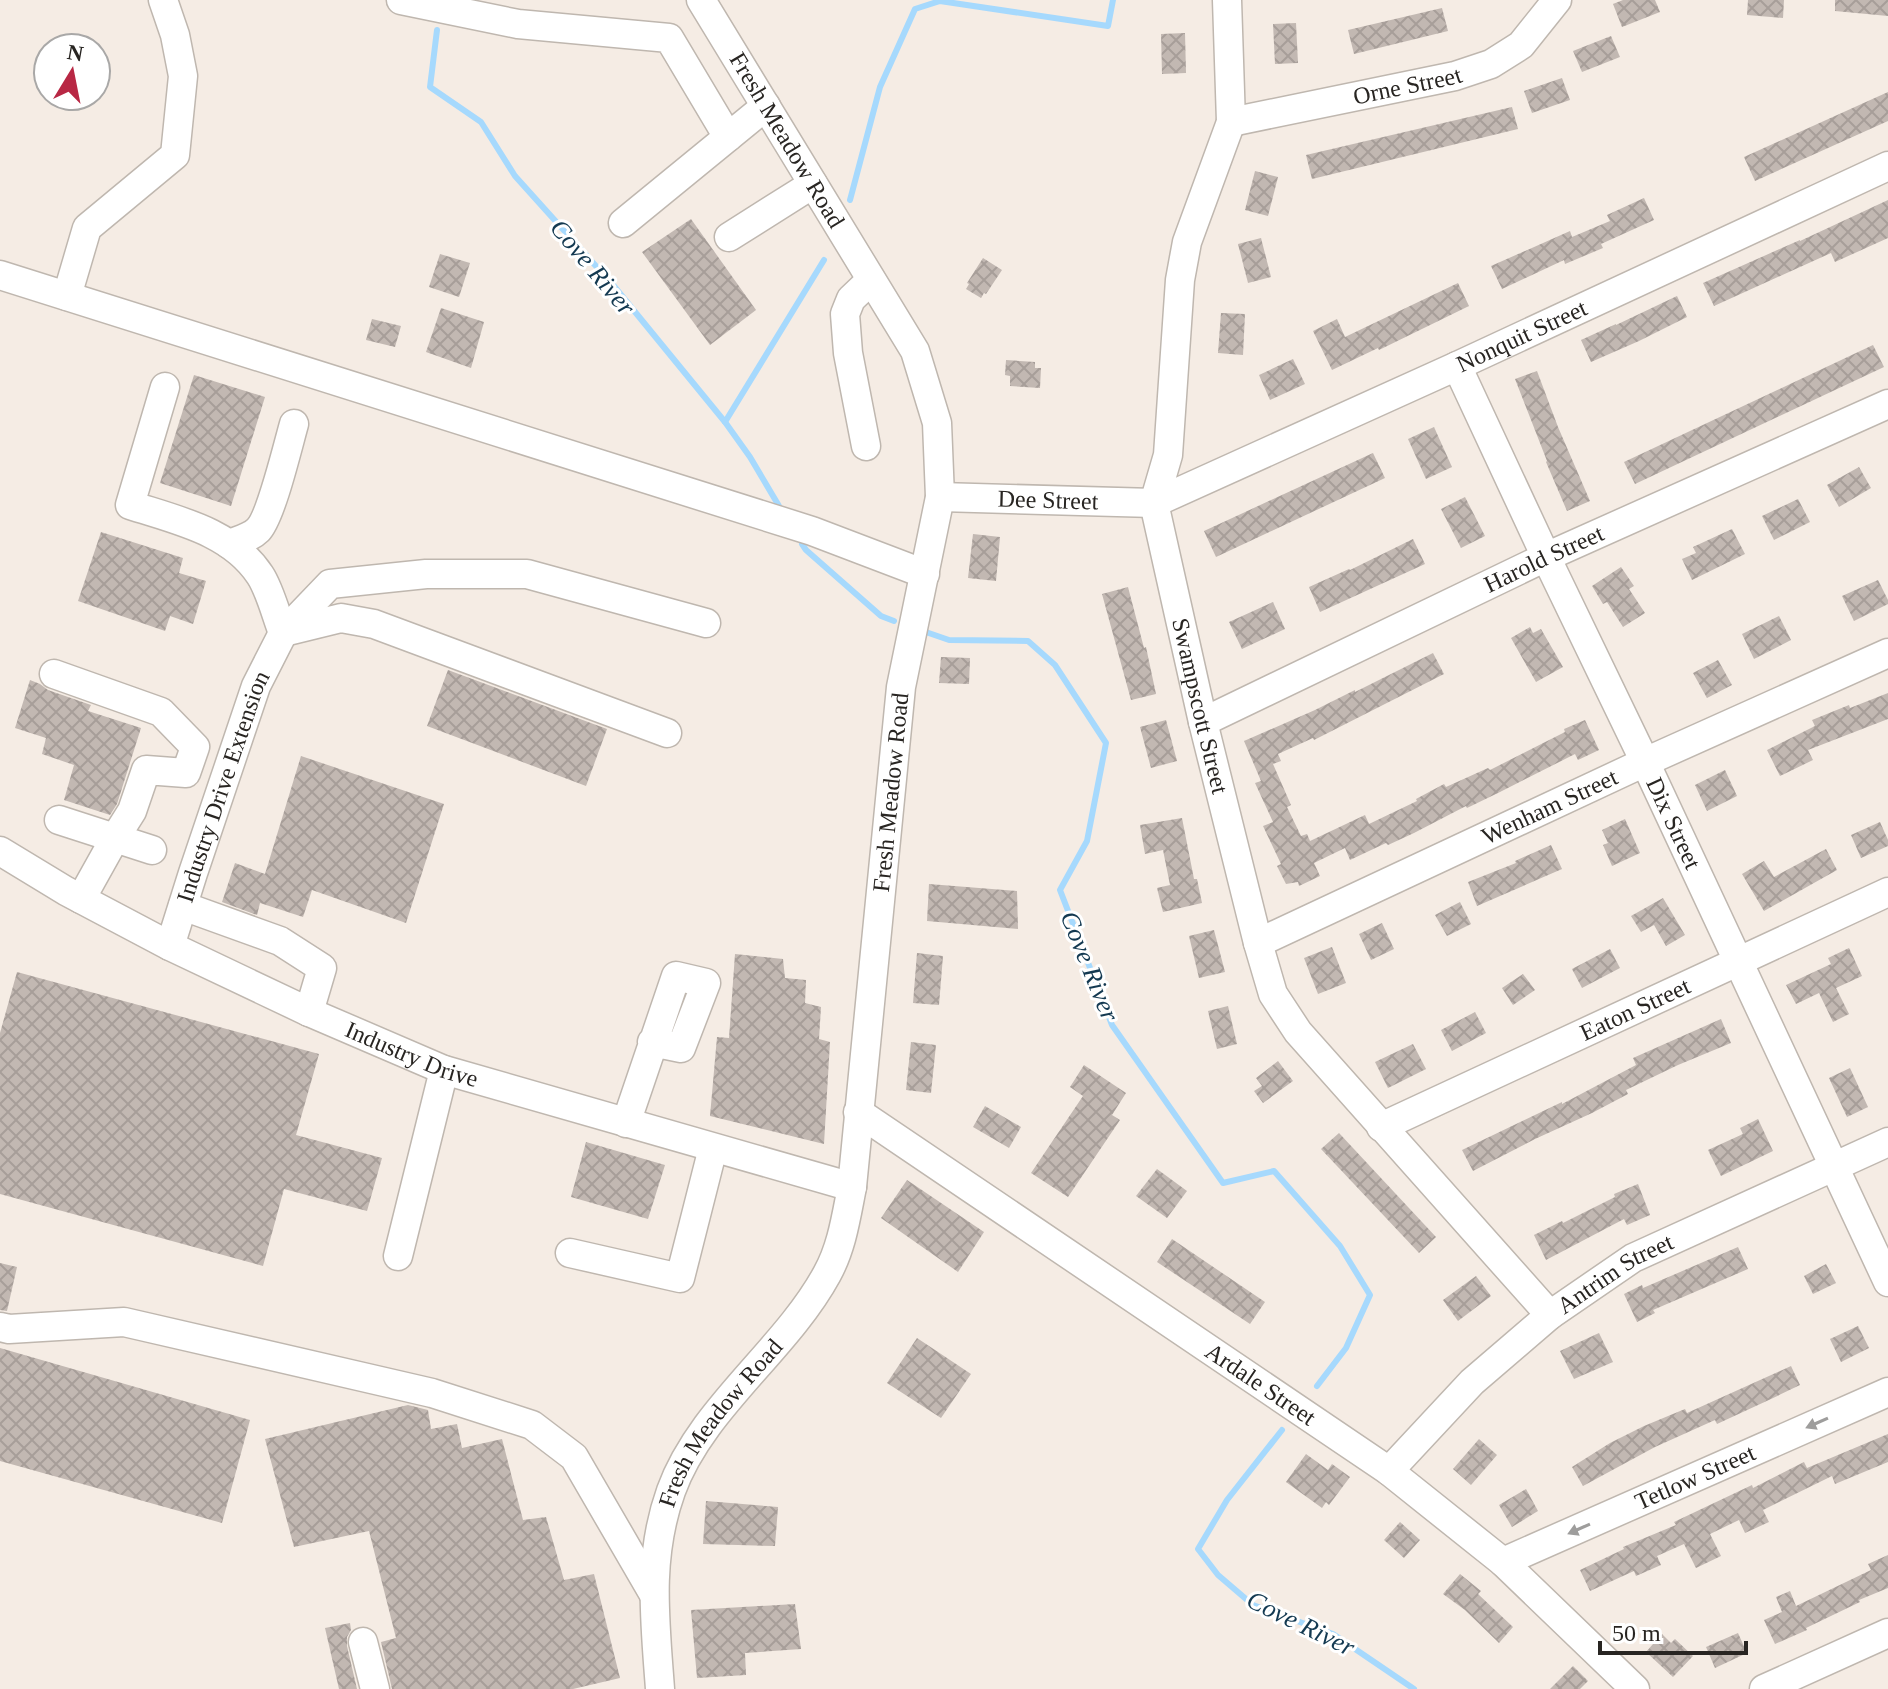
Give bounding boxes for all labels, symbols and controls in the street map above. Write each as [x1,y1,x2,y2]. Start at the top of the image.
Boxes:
north arrow [32,32,112,112]
text: N [65,39,85,67]
street label: Fresh Meadow Road [724,48,850,232]
street label: Orne Street [1351,62,1465,110]
water label: Cove River [544,213,642,322]
street label: Nonquit Street [1452,294,1591,377]
street label: Dee Street [997,486,1099,514]
street label: Harold Street [1480,520,1608,598]
street label: Swampscott Street [1167,616,1233,797]
street label: Industry Drive Extension [172,666,275,905]
street label: Fresh Meadow Road [868,691,913,893]
street label: Wenham Street [1478,764,1622,849]
street label: Dix Street [1641,773,1706,873]
water label: Cove River [1054,907,1125,1026]
street label: Eaton Street [1576,973,1694,1046]
street label: Industry Drive [342,1016,481,1092]
street label: Antrim Street [1552,1228,1677,1319]
street label: Fresh Meadow Road [654,1334,788,1510]
street label: Ardale Street [1201,1338,1321,1431]
one-way arrow [1805,1417,1828,1430]
street label: Tetlow Street [1631,1439,1759,1515]
one-way arrow [1567,1522,1591,1535]
water label: Cove River [1242,1585,1360,1662]
scale bar [1600,1605,1746,1655]
text: 50 m [1612,1620,1661,1646]

